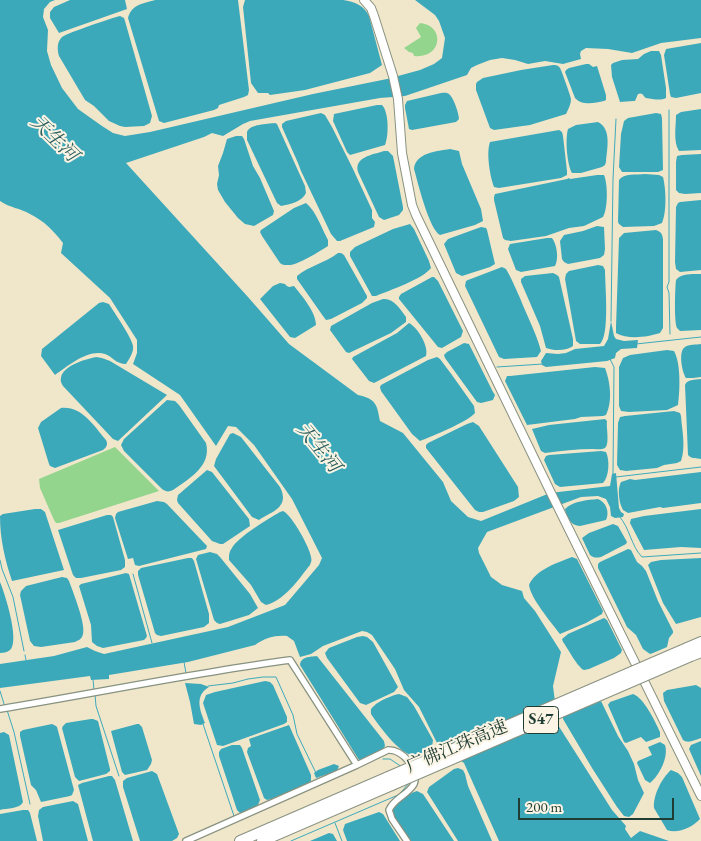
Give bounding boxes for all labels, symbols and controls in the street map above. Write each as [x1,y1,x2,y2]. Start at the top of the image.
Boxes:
water label: 天生河 [26,111,82,167]
water label: 天生河 [291,419,345,477]
road number: S47 [524,706,558,734]
street label: 广佛江珠高速 [403,716,511,778]
scale bar [521,788,677,820]
text: 200 m [526,797,562,816]

